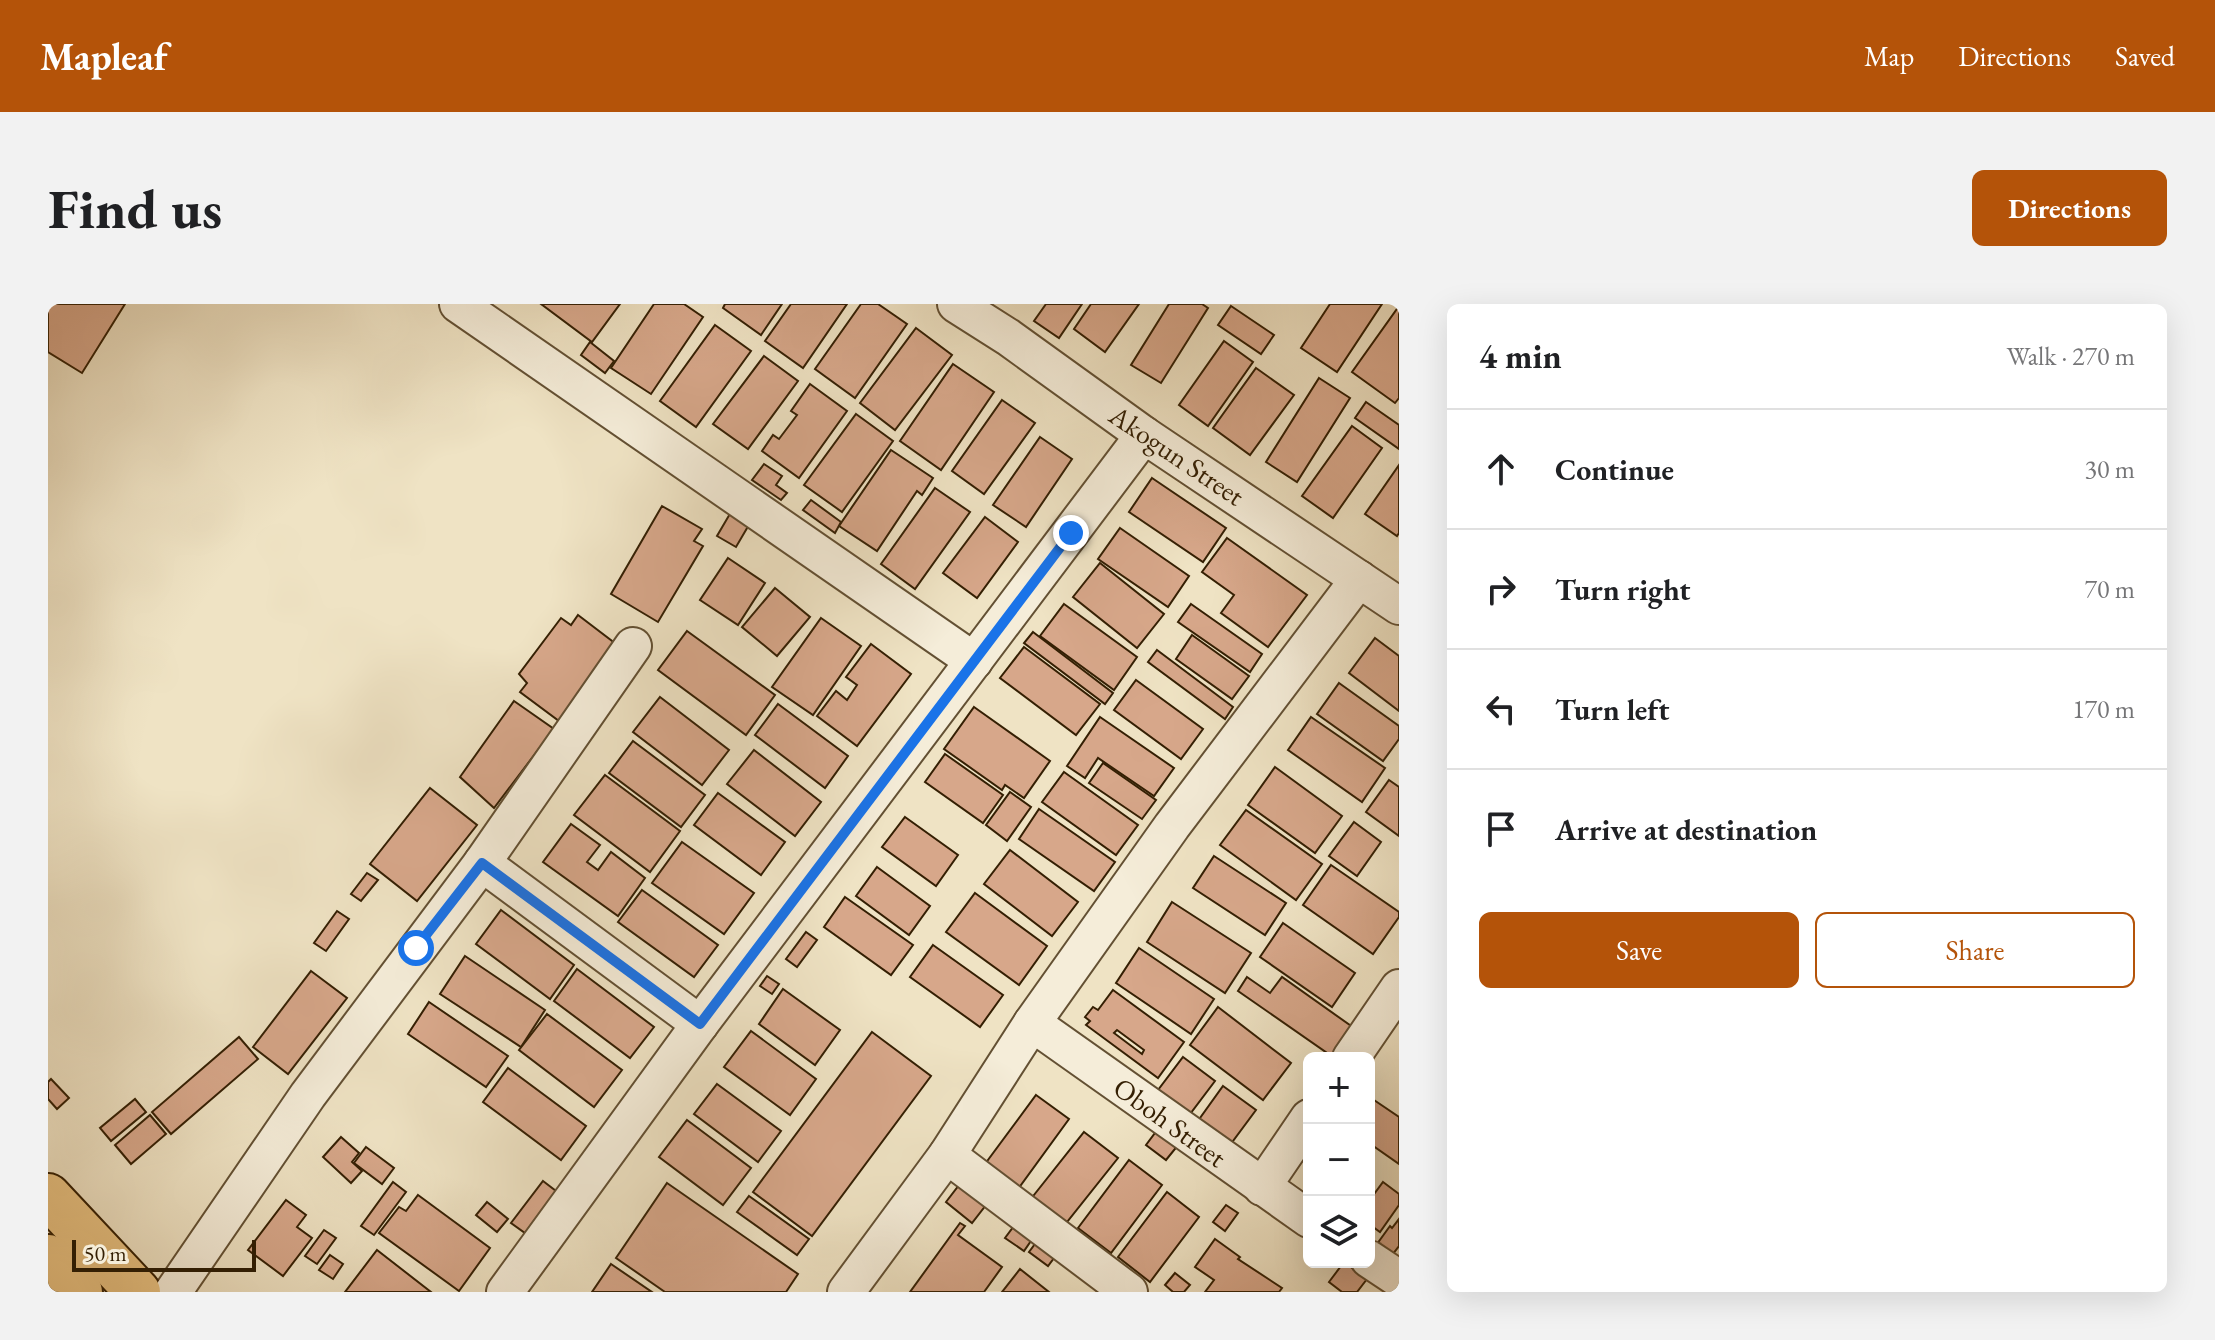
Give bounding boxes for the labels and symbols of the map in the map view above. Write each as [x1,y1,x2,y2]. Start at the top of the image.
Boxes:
street label: Akogun Street [1102,396,1252,513]
route end [1053,515,1089,551]
route start [398,930,434,966]
street label: Oboh Street [1107,1069,1234,1175]
scale bar [72,1236,256,1272]

